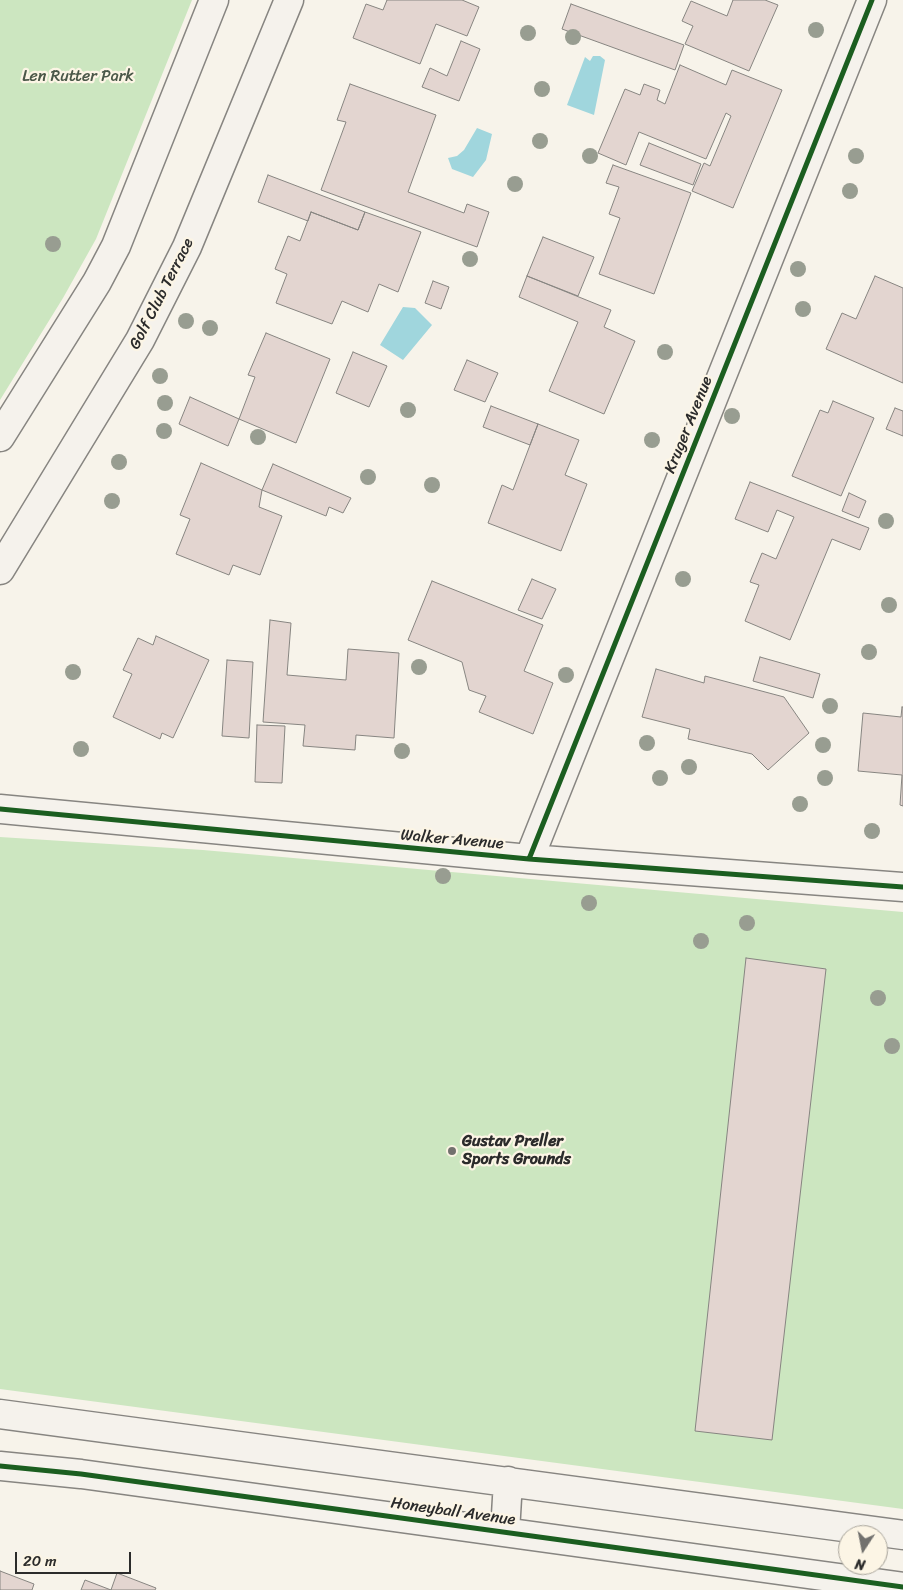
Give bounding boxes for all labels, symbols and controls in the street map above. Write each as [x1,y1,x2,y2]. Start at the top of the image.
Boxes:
park label: Len Rutter Park [22,67,134,87]
street label: Golf Club Terrace [126,235,198,353]
street label: Kruger Avenue [661,374,717,476]
street label: Walker Avenue [400,826,504,854]
place label: Gustav Preller Sports Grounds [462,1132,571,1170]
marker: Gustav Preller Sports Grounds [446,1145,458,1157]
street label: Honeyball Avenue [390,1494,516,1530]
north arrow [838,1525,888,1575]
scale bar [18,1542,134,1574]
text: 20 m [23,1548,57,1574]
text: N [853,1551,867,1577]

